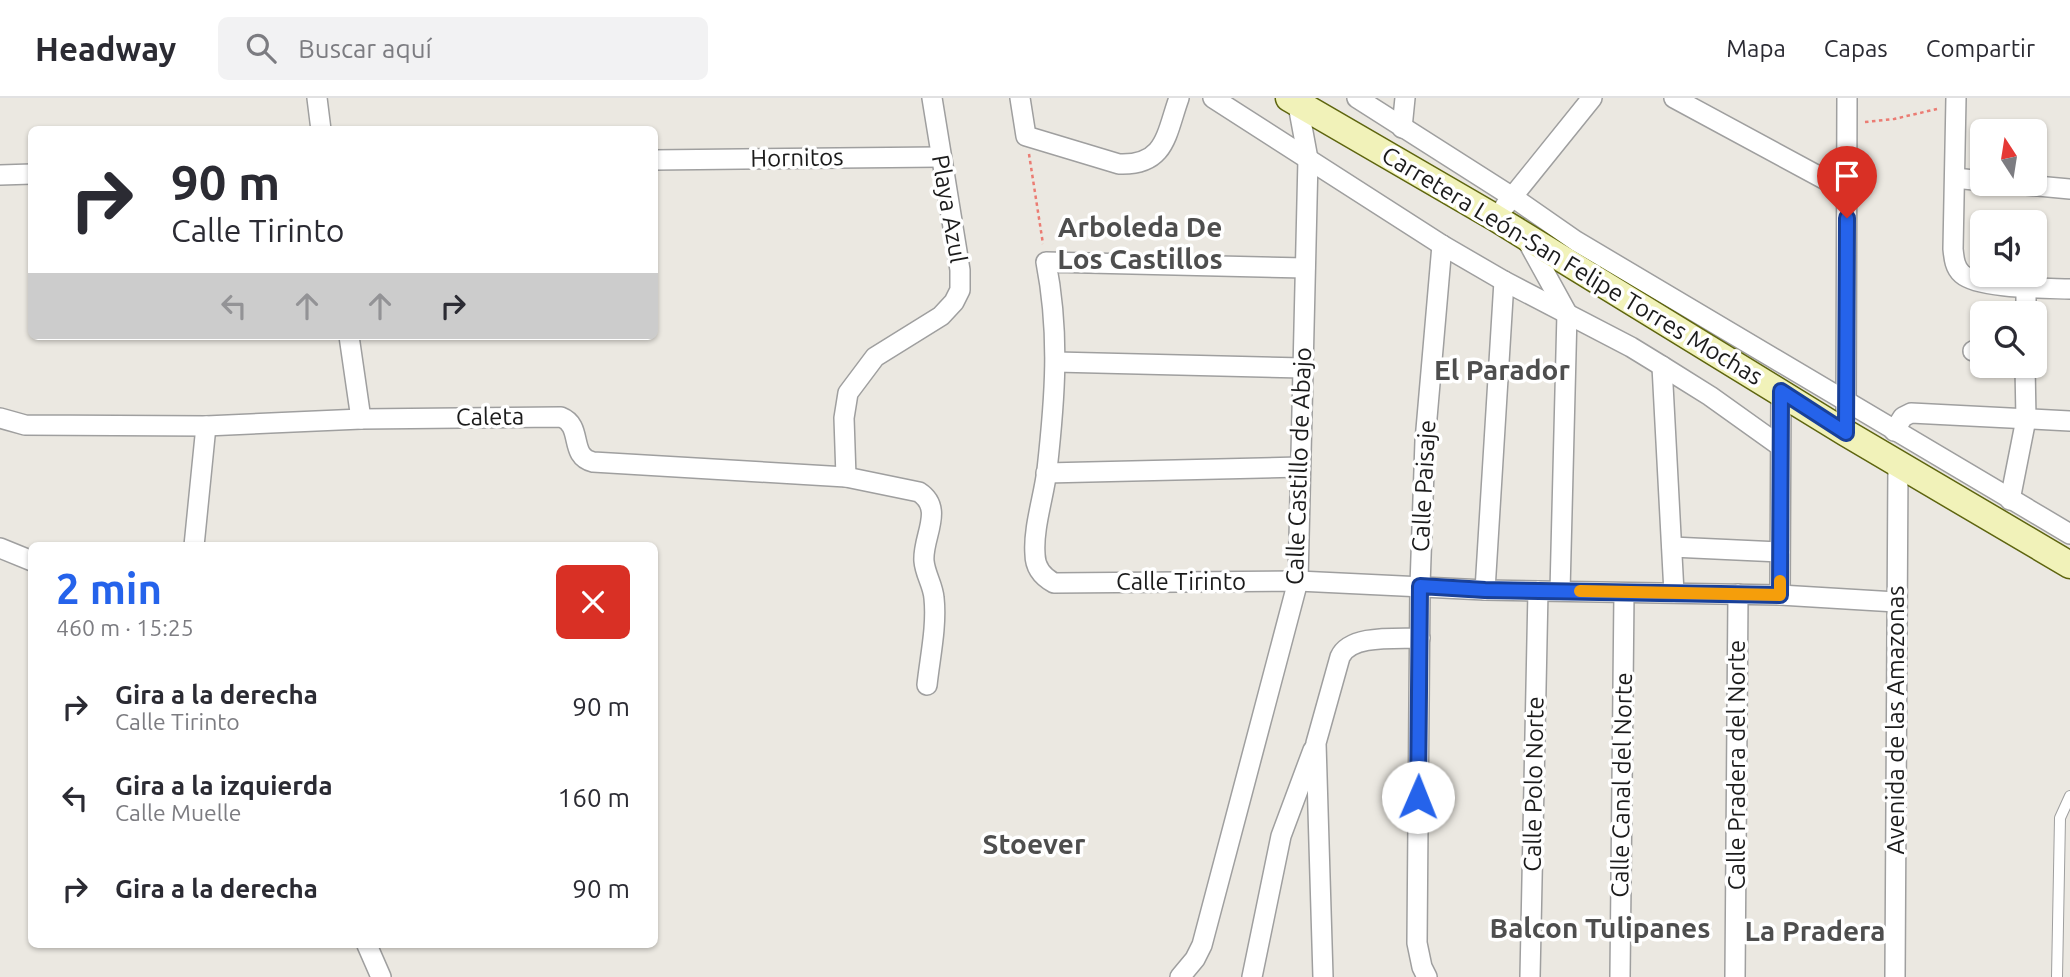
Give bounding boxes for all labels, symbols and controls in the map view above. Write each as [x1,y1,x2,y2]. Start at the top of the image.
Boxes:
search box [218,17,708,80]
icon: search [242,29,280,67]
text: Headway [35,30,176,67]
text: Buscar aquí [298,34,432,63]
text: Mapa [1726,35,1786,62]
text: Capas [1824,35,1888,62]
text: Compartir [1926,35,2035,62]
north arrow [1970,119,2048,196]
map controls [1970,119,2047,378]
street label: Carretera León-San Felipe Torres Mochas [1377,141,1767,390]
street label: Hornitos [750,143,844,172]
pin [1817,146,1877,218]
street label: Playa Azul [927,153,972,265]
icon: right [56,154,147,245]
text: 90 m [171,154,280,209]
icon: arrive [1828,157,1866,195]
button: sound [1970,210,2047,287]
district label: Arboleda De Los Castillos [1057,211,1223,274]
text: Calle Tirinto [171,212,345,248]
icon: left [215,287,253,325]
icon: ahead [288,287,326,325]
icon: ahead [361,287,399,325]
icon: right [434,287,472,325]
button: search [1970,301,2047,378]
street label: Calle Castillo de Abajo [1281,347,1316,585]
district label: El Parador [1434,354,1570,385]
street label: Caleta [456,402,524,431]
street label: Calle Paisaje [1407,419,1440,553]
text: 2 min [56,565,162,612]
button: close [556,565,630,639]
street label: Calle Tirinto [1116,568,1246,595]
street label: Avenida de las Amazonas [1882,586,1909,854]
text: 460 m · 15:25 [56,615,194,640]
street label: Calle Pradera del Norte [1723,640,1750,890]
street label: Calle Canal del Norte [1606,672,1637,898]
text: Gira a la derecha [115,680,318,709]
icon: right [56,688,94,726]
text: 90 m [572,692,630,721]
street label: Calle Polo Norte [1518,696,1549,872]
text: Calle Tirinto [115,709,240,734]
position arrow [1381,760,1455,834]
text: Gira a la izquierda [115,771,333,800]
icon: left [56,779,94,817]
text: 160 m [558,783,630,812]
text: Calle Muelle [115,800,242,825]
district label: Stoever [983,828,1086,859]
icon: right [56,870,94,908]
text: Gira a la derecha [115,874,318,903]
text: 90 m [572,874,630,903]
district label: Balcon Tulipanes [1490,912,1710,943]
district label: La Pradera [1744,915,1886,946]

